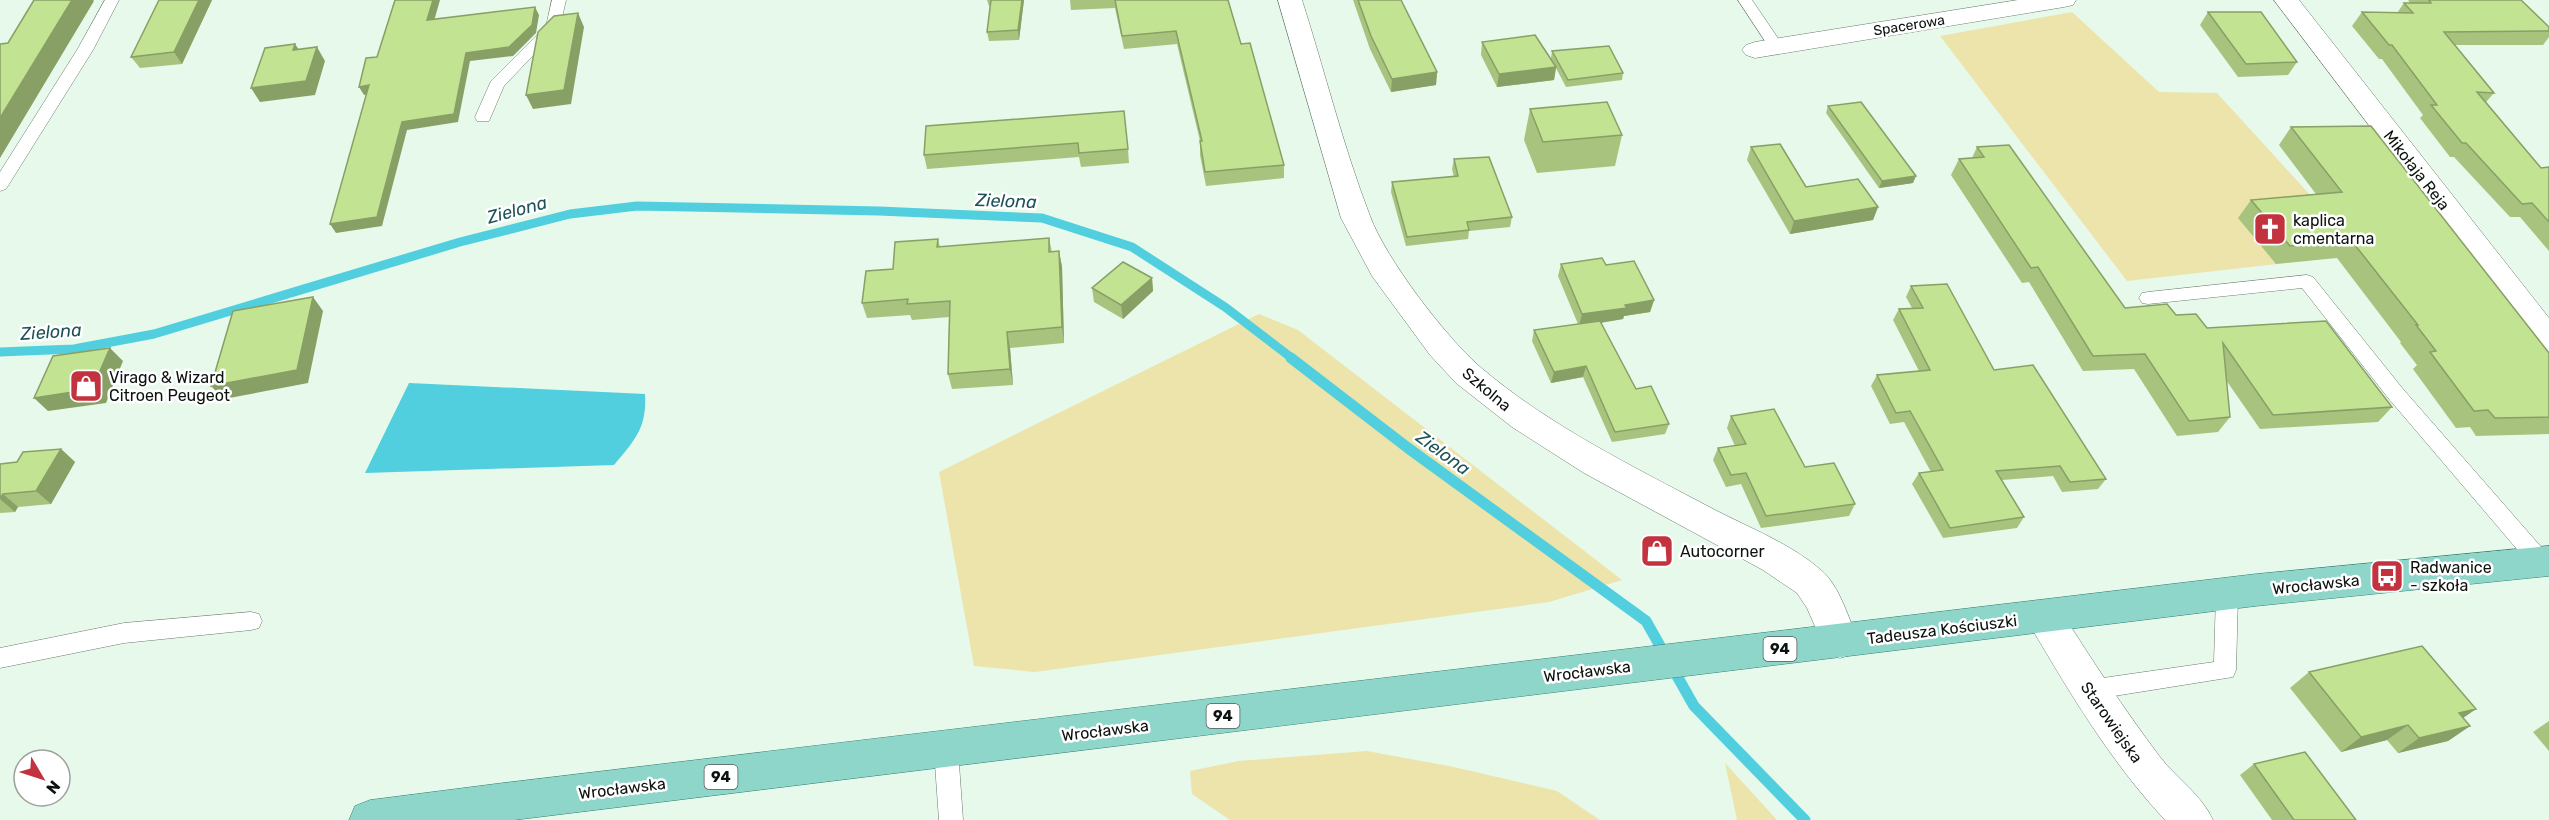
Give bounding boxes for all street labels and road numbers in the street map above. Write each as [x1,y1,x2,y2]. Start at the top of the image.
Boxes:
street label: Spacerowa [1872,11,1946,40]
street label: Mikołaja Reja [2380,127,2454,214]
street label: Szkolna [1459,364,1515,415]
street label: Wrocławska [2272,570,2361,599]
street label: Tadeusza Kościuszki [1866,611,2018,648]
road number: 94 [1764,637,1796,661]
street label: Wrocławska [1542,657,1632,686]
street label: Starowiejska [2077,678,2147,767]
road number: 94 [1206,704,1240,728]
street label: Wrocławska [1060,716,1150,745]
road number: 94 [704,765,738,789]
street label: Wrocławska [577,774,667,803]

